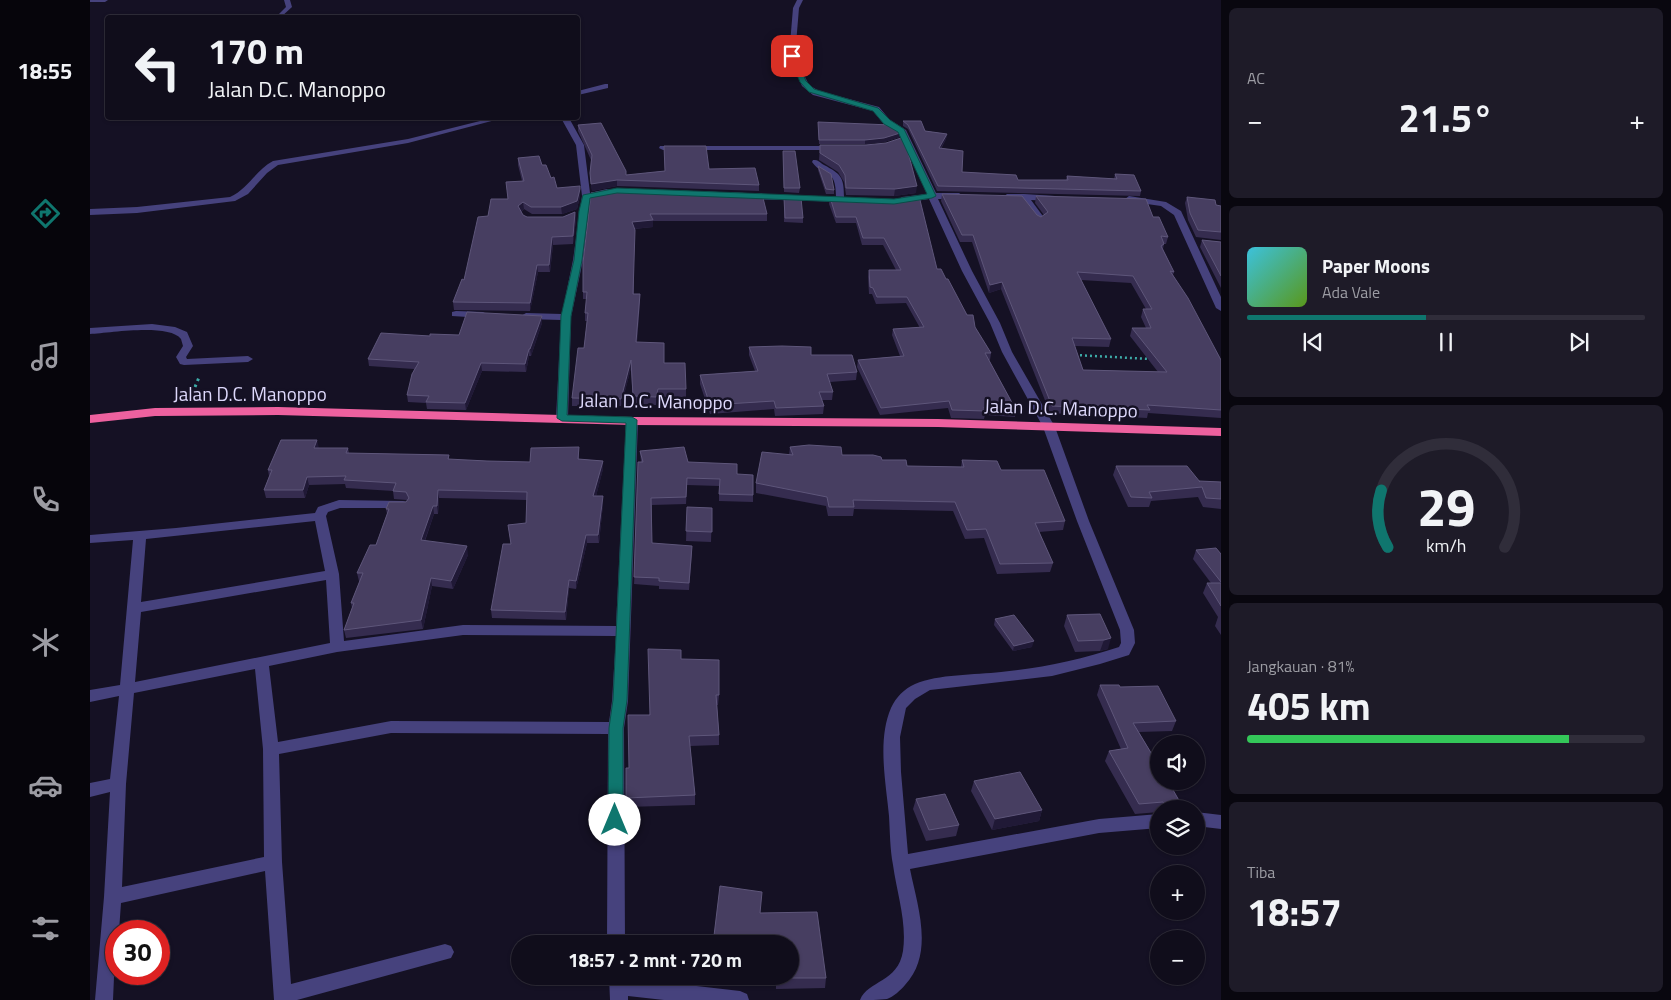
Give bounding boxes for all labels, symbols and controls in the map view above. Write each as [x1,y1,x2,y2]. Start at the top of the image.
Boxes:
text: 170 m [208,24,304,78]
icon: left [125,35,190,100]
pin [771,35,813,77]
icon: arrive [778,42,806,70]
text: 18:55 [18,54,72,88]
text: AC [1247,66,1265,90]
text: Jalan D.C. Manoppo [208,72,386,106]
text: 21.5° [1399,89,1493,147]
text: − [1247,98,1263,141]
text: + [1629,98,1645,141]
icon: directions [28,196,63,231]
text: Paper Moons [1322,251,1430,280]
text: Ada Vale [1322,280,1380,304]
icon: previous [1299,328,1327,356]
icon: pause [1432,328,1460,356]
icon: next [1565,328,1593,356]
icon: music [28,339,63,374]
street label: Jalan D.C. Manoppo [173,379,327,408]
street label: Jalan D.C. Manoppo [579,385,733,416]
street label: Jalan D.C. Manoppo [984,390,1138,425]
text: 29 [1417,467,1475,546]
icon: phone [28,482,63,517]
text: km/h [1426,532,1466,559]
icon: climate [28,625,63,660]
text: Jangkauan · 81% [1247,654,1355,678]
text: 405 km [1247,677,1371,735]
map controls [1150,735,1205,985]
button: sound [1150,735,1205,790]
icon: car [28,768,63,803]
position arrow [588,793,640,845]
button: layers [1150,800,1205,855]
text: Tiba [1247,860,1275,884]
button: + [1150,865,1205,920]
text: 18:57 [1247,883,1342,941]
icon: filters [28,911,63,946]
speed limit sign: 30 [105,920,170,985]
button: − [1150,930,1205,985]
text: 18:57 · 2 mnt · 720 m [568,945,742,974]

